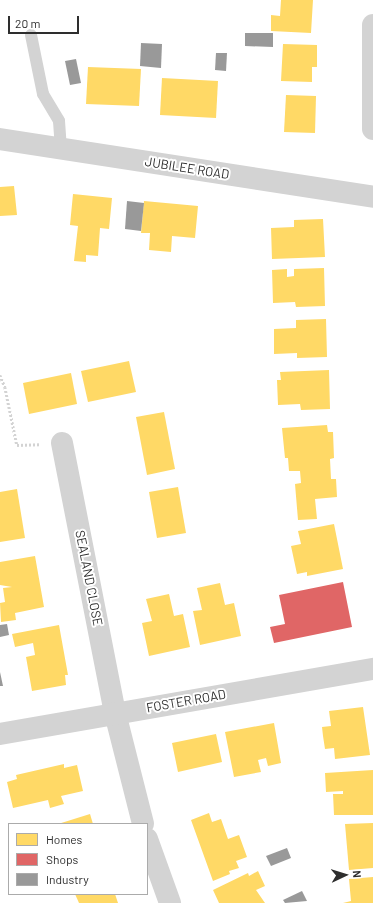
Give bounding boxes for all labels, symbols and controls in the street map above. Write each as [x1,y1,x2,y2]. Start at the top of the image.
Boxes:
scale bar [10,8,81,34]
text: 20 m [15,16,41,30]
street label: JUBILEE ROAD [144,154,230,182]
street label: SEALAND CLOSE [72,529,106,627]
street label: FOSTER ROAD [145,686,227,716]
legend [8,823,148,895]
text: Homes [46,832,82,846]
text: Shops [46,852,78,866]
north arrow [325,855,365,895]
text: N [351,870,364,878]
text: Industry [46,872,89,886]

